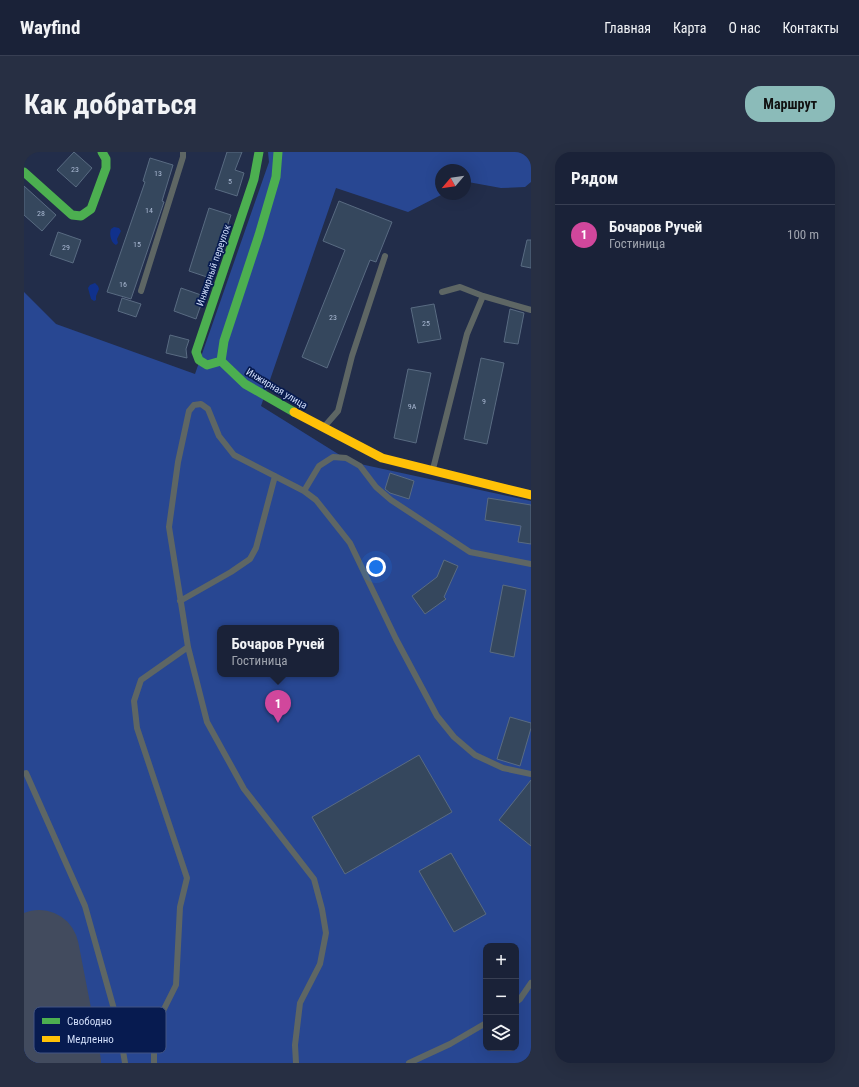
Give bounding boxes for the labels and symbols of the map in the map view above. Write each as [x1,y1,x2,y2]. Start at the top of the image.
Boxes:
north arrow [435,164,471,200]
house number: 23 [71,165,79,174]
house number: 13 [154,169,162,178]
house number: 5 [228,177,232,186]
house number: 14 [145,206,153,215]
house number: 28 [37,209,45,218]
street label: Инжирный переулок [194,223,233,307]
house number: 15 [133,240,141,249]
house number: 29 [62,243,70,252]
house number: 16 [119,280,127,289]
house number: 23 [329,313,337,322]
house number: 25 [422,319,430,328]
street label: Инжирная улица [244,366,309,411]
house number: 9 [482,397,486,406]
house number: 9А [408,402,417,411]
your location [366,557,386,577]
pin: 1 [265,690,291,723]
legend [34,1007,166,1053]
text: Свободно [67,1015,112,1028]
text: Медленно [67,1033,114,1046]

